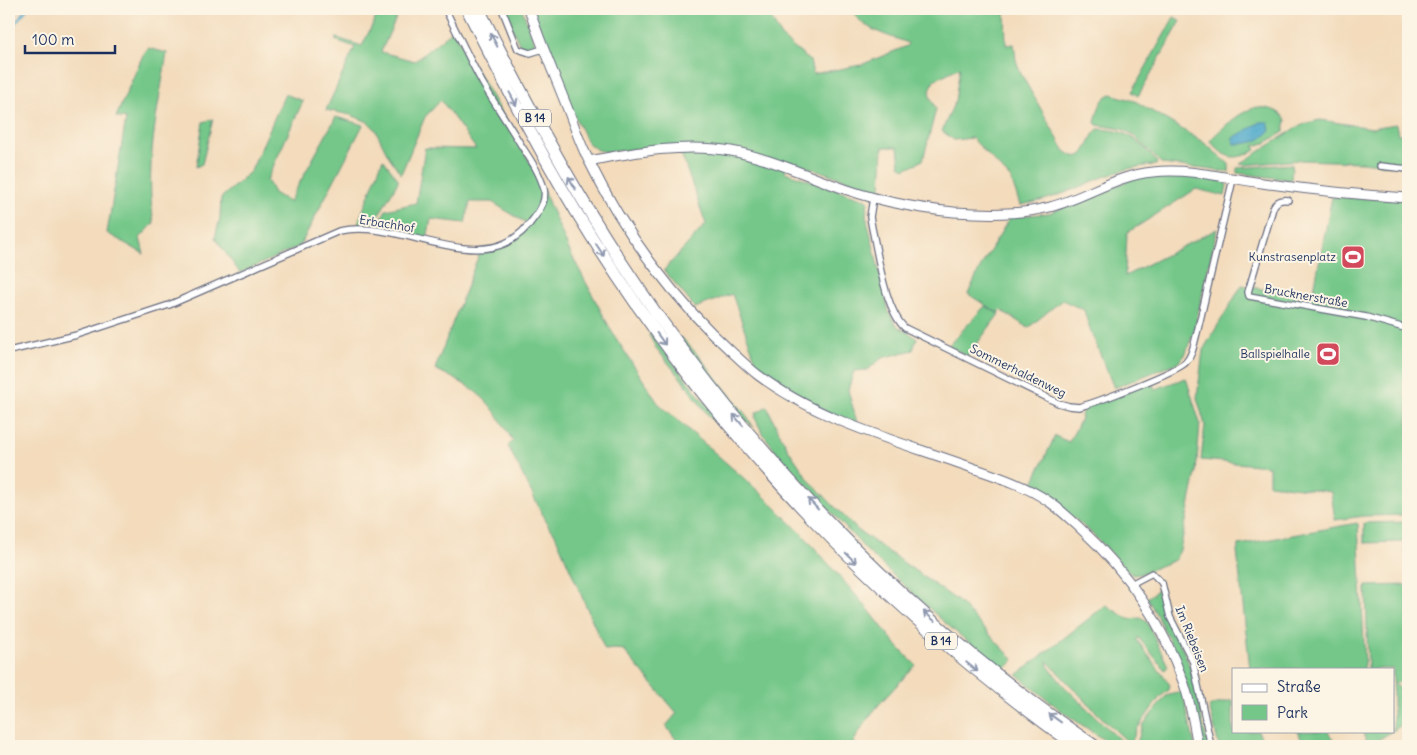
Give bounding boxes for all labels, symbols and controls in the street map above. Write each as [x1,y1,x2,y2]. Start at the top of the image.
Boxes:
scale bar [25,22,115,54]
text: 100 m [32,30,74,49]
one-way arrow [489,33,498,48]
one-way arrow [509,91,518,106]
road number: B 14 [519,110,551,126]
one-way arrow [566,176,576,190]
street label: Erbachhof [358,212,417,235]
one-way arrow [596,243,606,257]
sports icon: Kunstrasenplatz [1340,244,1366,270]
place label: Kunstrasenplatz [1249,249,1336,264]
street label: Brucknerstraße [1263,281,1349,310]
one-way arrow [656,332,667,345]
street label: Sommerhaldenweg [968,341,1069,400]
sports icon: Ballspielhalle [1315,341,1341,367]
place label: Ballspielhalle [1240,346,1310,361]
one-way arrow [733,414,744,427]
one-way arrow [807,498,819,511]
one-way arrow [845,552,857,564]
street label: Im Riebeisen [1172,604,1213,674]
one-way arrow [922,610,935,622]
road number: B 14 [925,632,957,649]
one-way arrow [965,661,978,672]
legend [1232,668,1394,732]
text: Straße [1277,677,1321,696]
text: Park [1277,703,1308,722]
one-way arrow [1049,713,1063,723]

